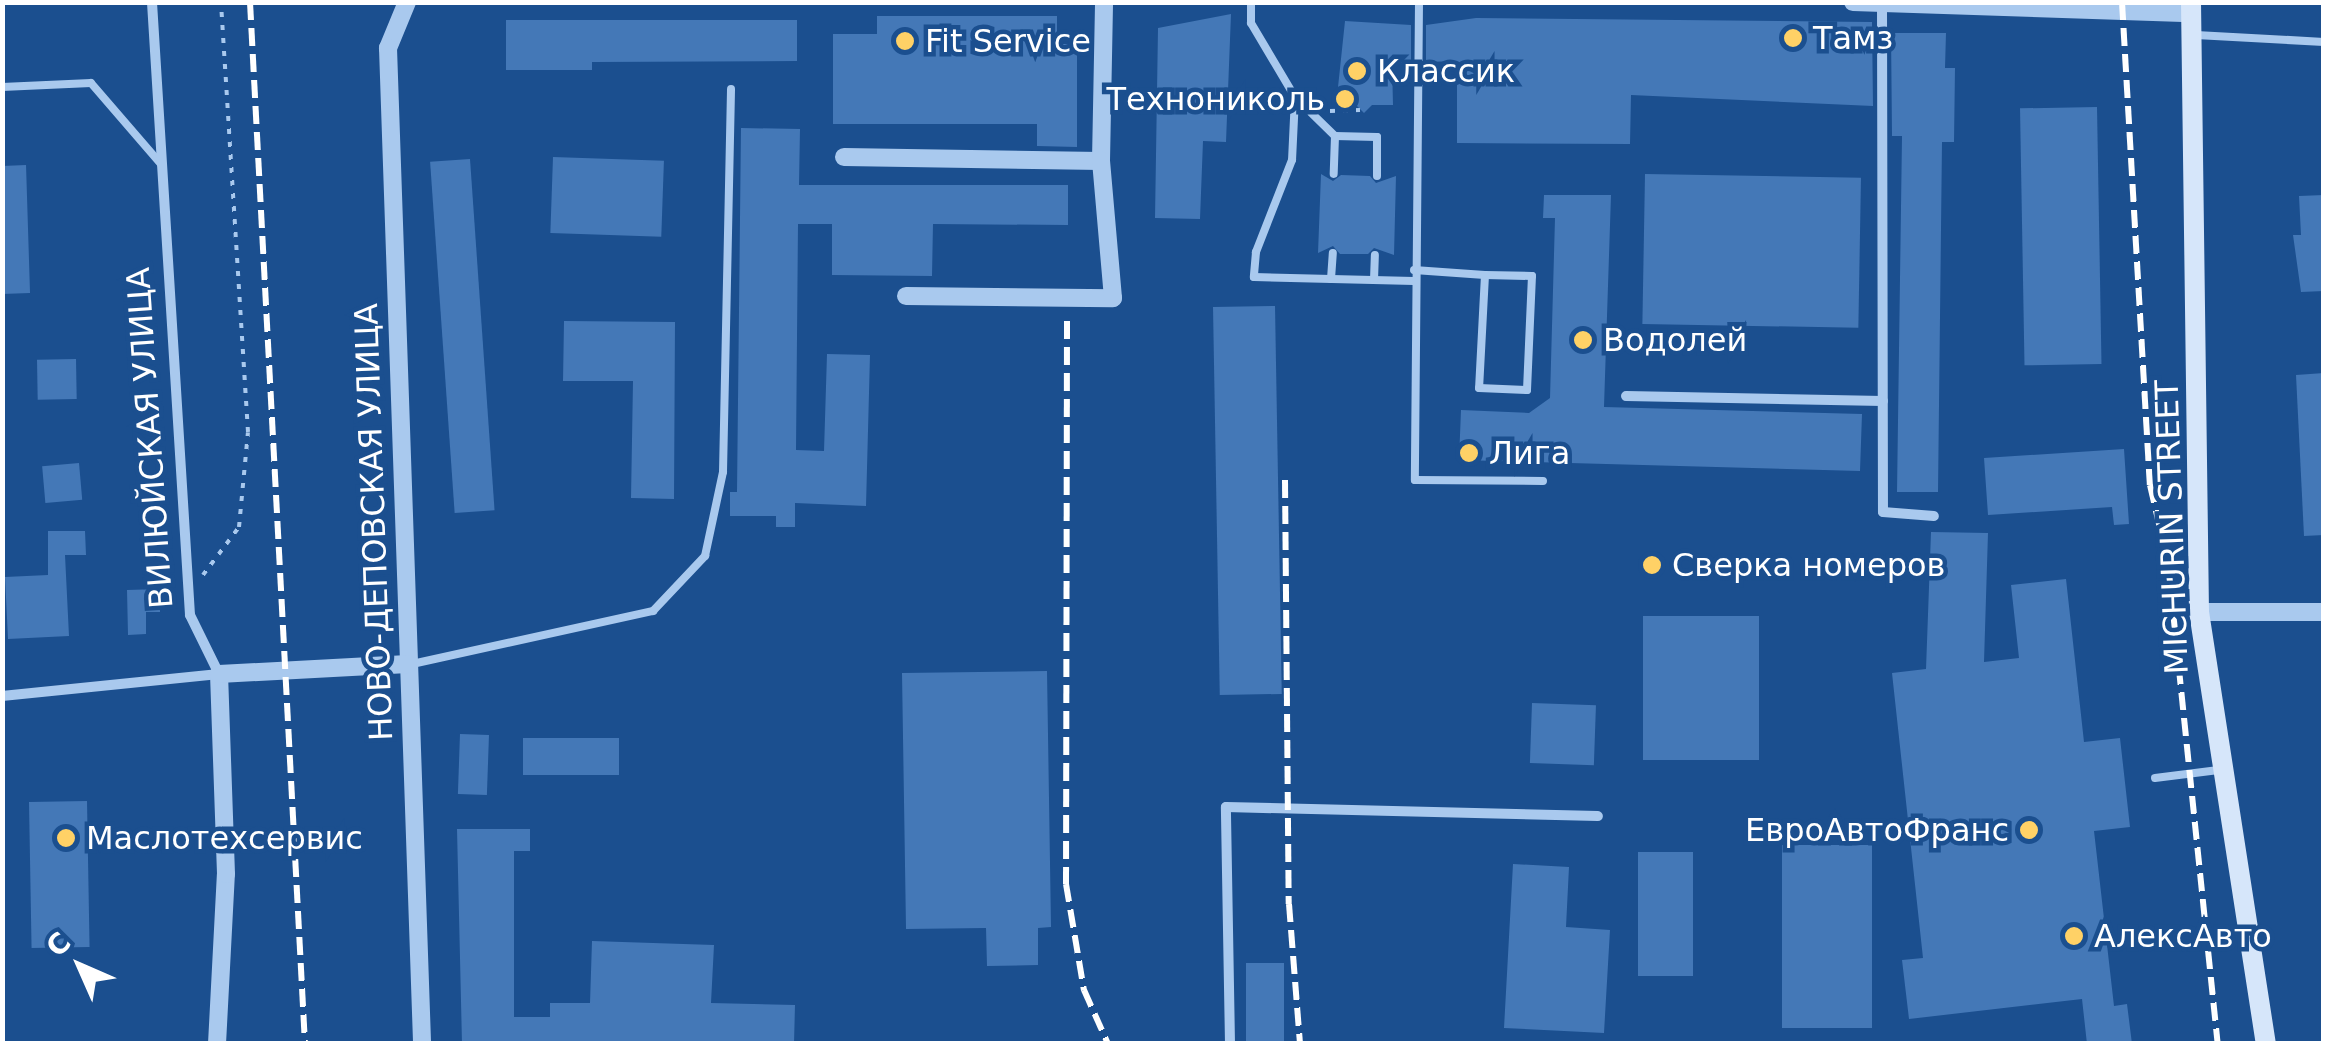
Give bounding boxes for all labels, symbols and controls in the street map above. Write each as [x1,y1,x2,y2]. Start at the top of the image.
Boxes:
place label: Тамз [1813,19,1893,57]
place label: Fit Service [925,22,1091,60]
marker: Тамз [1782,27,1804,49]
marker: Fit Service [894,30,916,52]
place label: Классик [1377,52,1515,90]
marker: Классик [1346,60,1368,82]
place label: Технониколь [1106,80,1325,118]
marker: Технониколь [1334,88,1356,110]
street label: ВИЛЮЙСКАЯ УЛИЦА [119,266,181,610]
street label: НОВО-ДЕПОВСКАЯ УЛИЦА [347,302,401,742]
place label: Водолей [1603,321,1747,359]
marker: Водолей [1572,329,1594,351]
street label: MICHURIN STREET [2148,379,2196,675]
place label: Лига [1489,434,1570,472]
marker: Лига [1458,442,1480,464]
place label: Сверка номеров [1672,546,1945,584]
marker: Сверка номеров [1641,554,1663,576]
place label: ЕвроАвтоФранс [1745,811,2009,849]
place label: Маслотехсервис [86,819,363,857]
marker: ЕвроАвтоФранс [2018,819,2040,841]
marker: Маслотехсервис [55,827,77,849]
north arrow [30,916,130,1016]
place label: АлексАвто [2094,917,2272,955]
text: С [39,925,77,963]
marker: АлексАвто [2063,925,2085,947]

